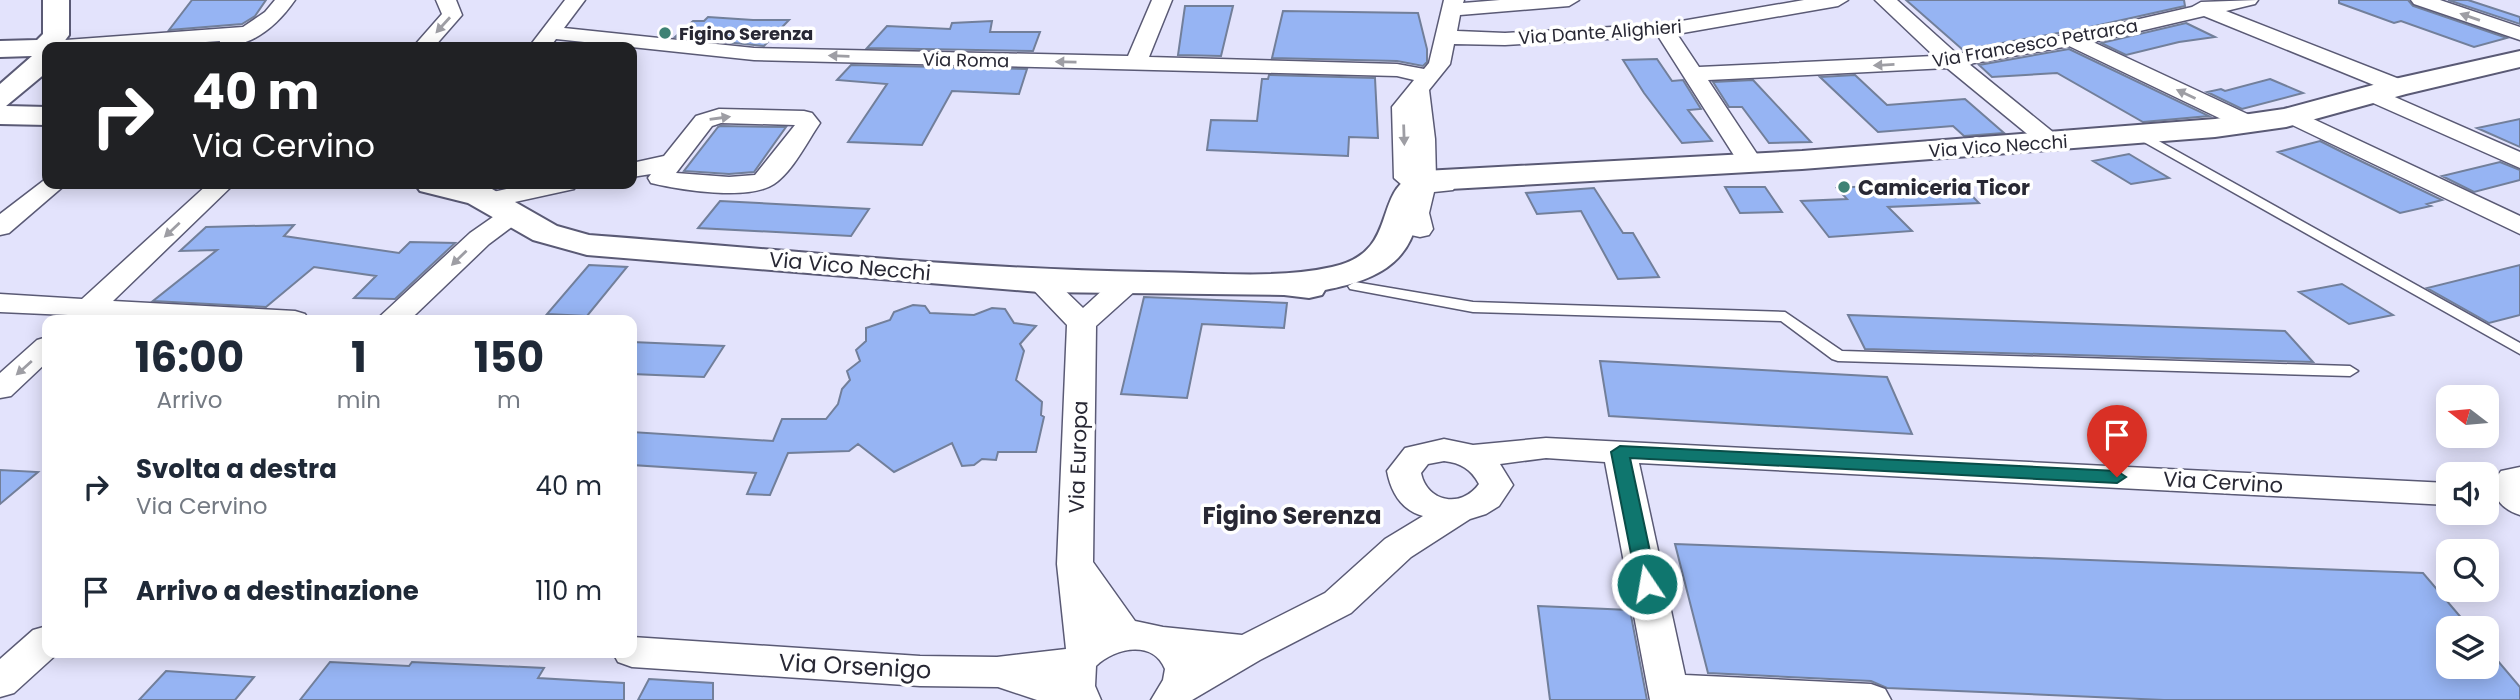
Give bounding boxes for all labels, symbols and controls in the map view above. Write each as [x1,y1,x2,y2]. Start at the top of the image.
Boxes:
one-way arrow [2460,11,2481,22]
street label: Via Francesco Petrarca [1930,13,2140,73]
street label: Via Dante Alighieri [1517,14,1683,50]
one-way arrow [435,16,451,34]
place label: Figino Serenza [679,21,813,46]
marker: Figino Serenza [657,25,673,41]
street label: Via Roma [922,47,1010,73]
one-way arrow [828,51,850,62]
one-way arrow [1055,56,1077,68]
text: 40 m [192,58,319,126]
one-way arrow [1873,59,1895,70]
icon: right [77,70,168,161]
one-way arrow [2176,88,2196,100]
one-way arrow [709,112,731,123]
text: Via Cervino [192,123,375,168]
one-way arrow [1398,125,1409,147]
street label: Via Vico Necchi [1928,129,2068,163]
place label: Camiceria Ticor [1858,173,2030,202]
marker: Camiceria Ticor [1836,179,1852,195]
one-way arrow [164,222,181,238]
street label: Via Vico Necchi [768,244,932,288]
one-way arrow [451,249,468,266]
text: 16:00 [135,328,244,387]
text: 1 [351,328,367,387]
text: 150 [474,328,544,387]
one-way arrow [16,359,33,375]
text: Arrivo [156,384,222,416]
text: min [337,384,381,416]
text: m [497,384,521,416]
north arrow [2436,385,2499,448]
map controls [2436,385,2499,679]
street label: Via Europa [1062,400,1094,514]
pin [2087,405,2147,477]
icon: arrive [2098,416,2136,454]
text: Svolta a destra [136,451,337,487]
button: sound [2436,462,2499,525]
street label: Via Cervino [2162,464,2284,500]
icon: right [77,468,115,506]
text: 40 m [536,468,602,504]
text: Via Cervino [136,490,268,522]
district label: Figino Serenza [1202,499,1382,532]
button: search [2436,539,2499,602]
position arrow [1610,547,1684,621]
icon: arrive [77,573,115,611]
text: Arrivo a destinazione [136,573,419,609]
text: 110 m [535,573,602,609]
button: layers [2436,616,2499,679]
street label: Via Orsenigo [778,646,932,686]

